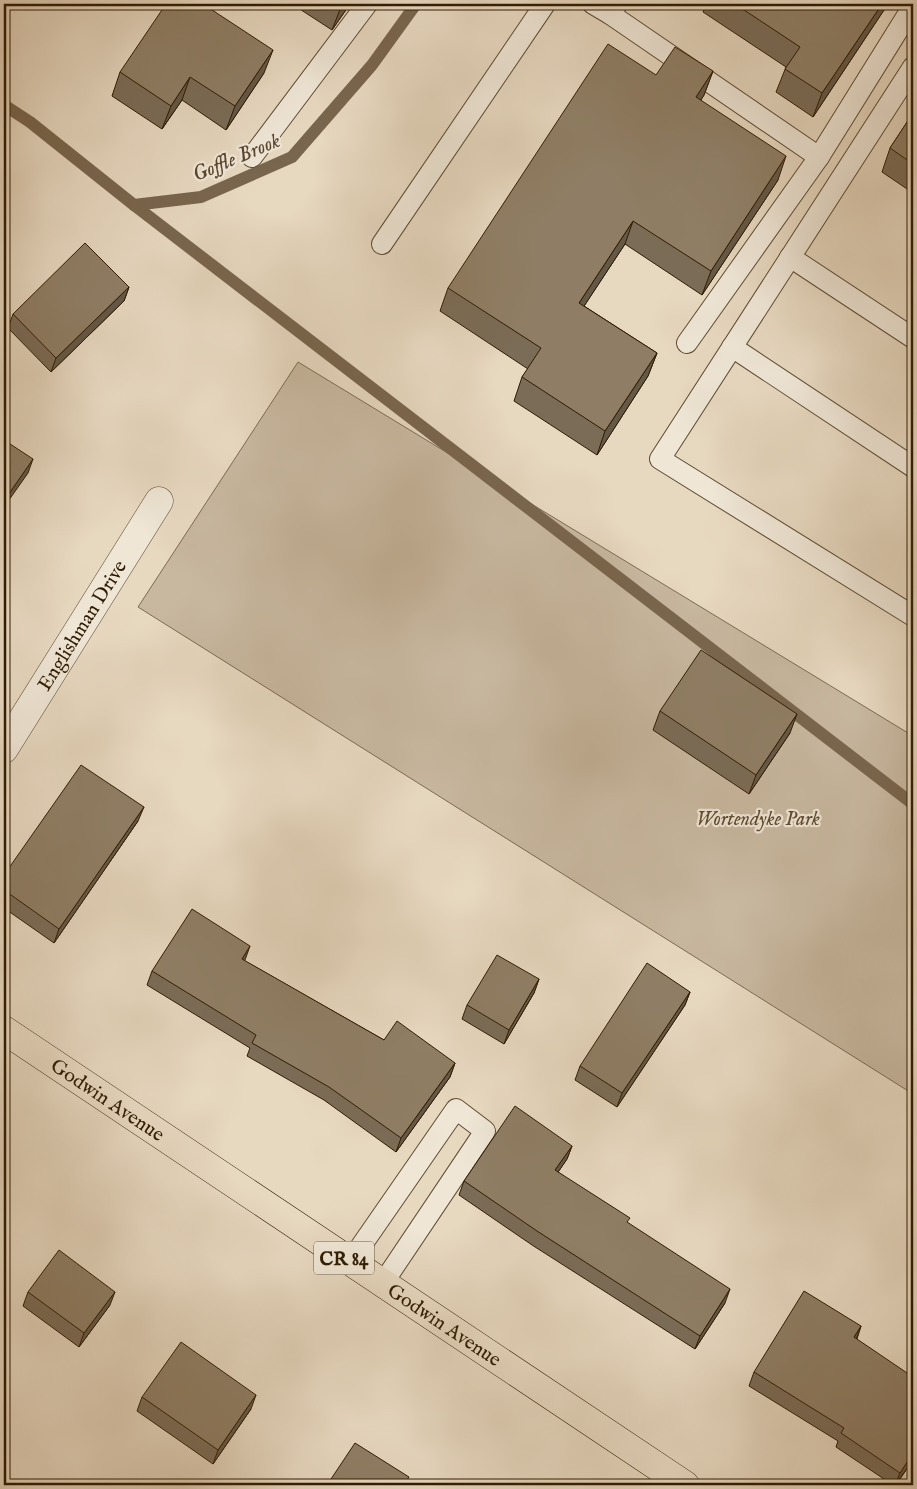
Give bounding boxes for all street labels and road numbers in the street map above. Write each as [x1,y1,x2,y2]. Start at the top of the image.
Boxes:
street label: Englishman Drive [32,556,133,696]
street label: Godwin Avenue [45,1054,169,1148]
road number: CR 84 [314,1242,374,1274]
street label: Godwin Avenue [382,1279,506,1373]

